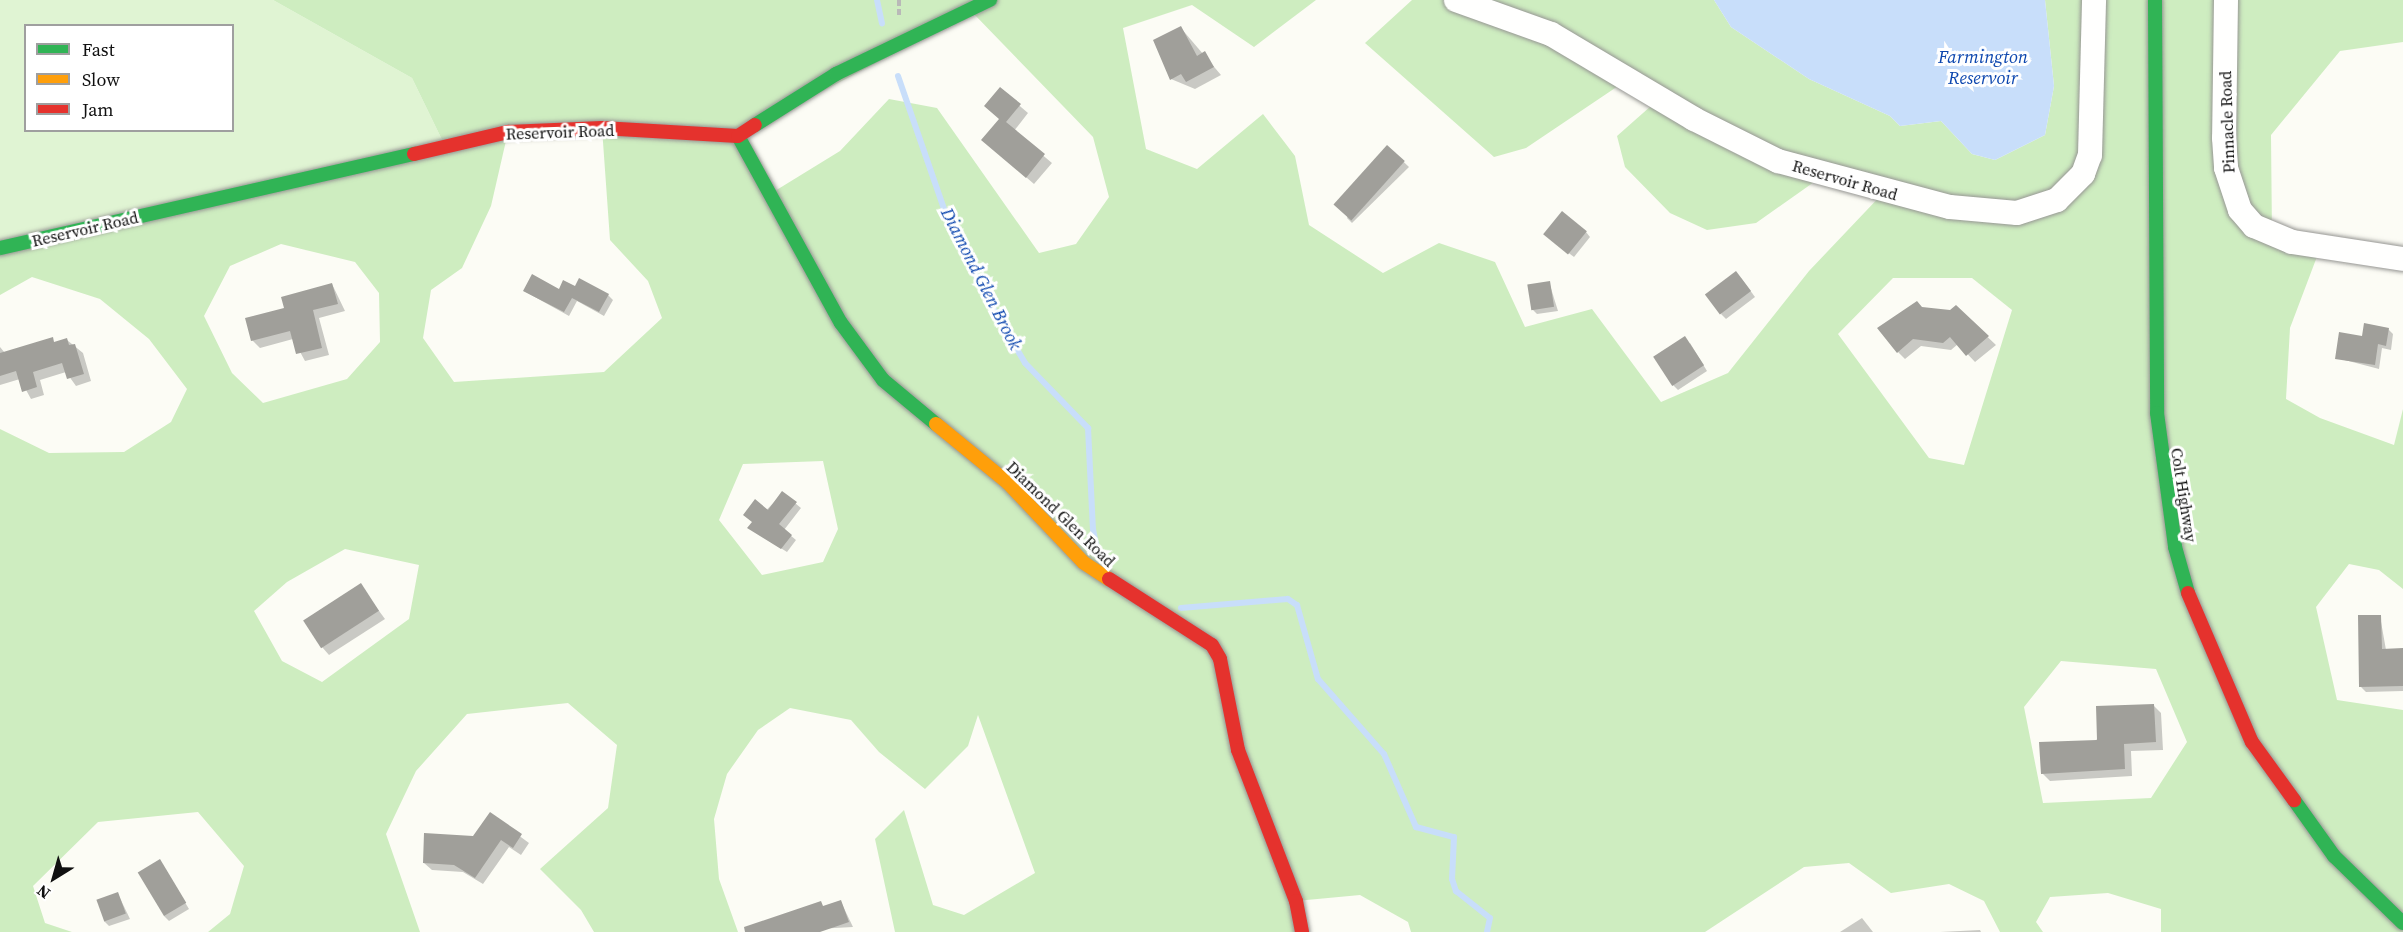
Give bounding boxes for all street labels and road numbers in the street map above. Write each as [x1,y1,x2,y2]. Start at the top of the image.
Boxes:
street label: Pinnacle Road [2216,70,2238,174]
street label: Reservoir Road [505,121,615,143]
street label: Reservoir Road [1790,156,1900,204]
street label: Reservoir Road [30,207,140,251]
street label: Colt Highway [2167,446,2201,544]
street label: Diamond Glen Road [1003,457,1119,571]

